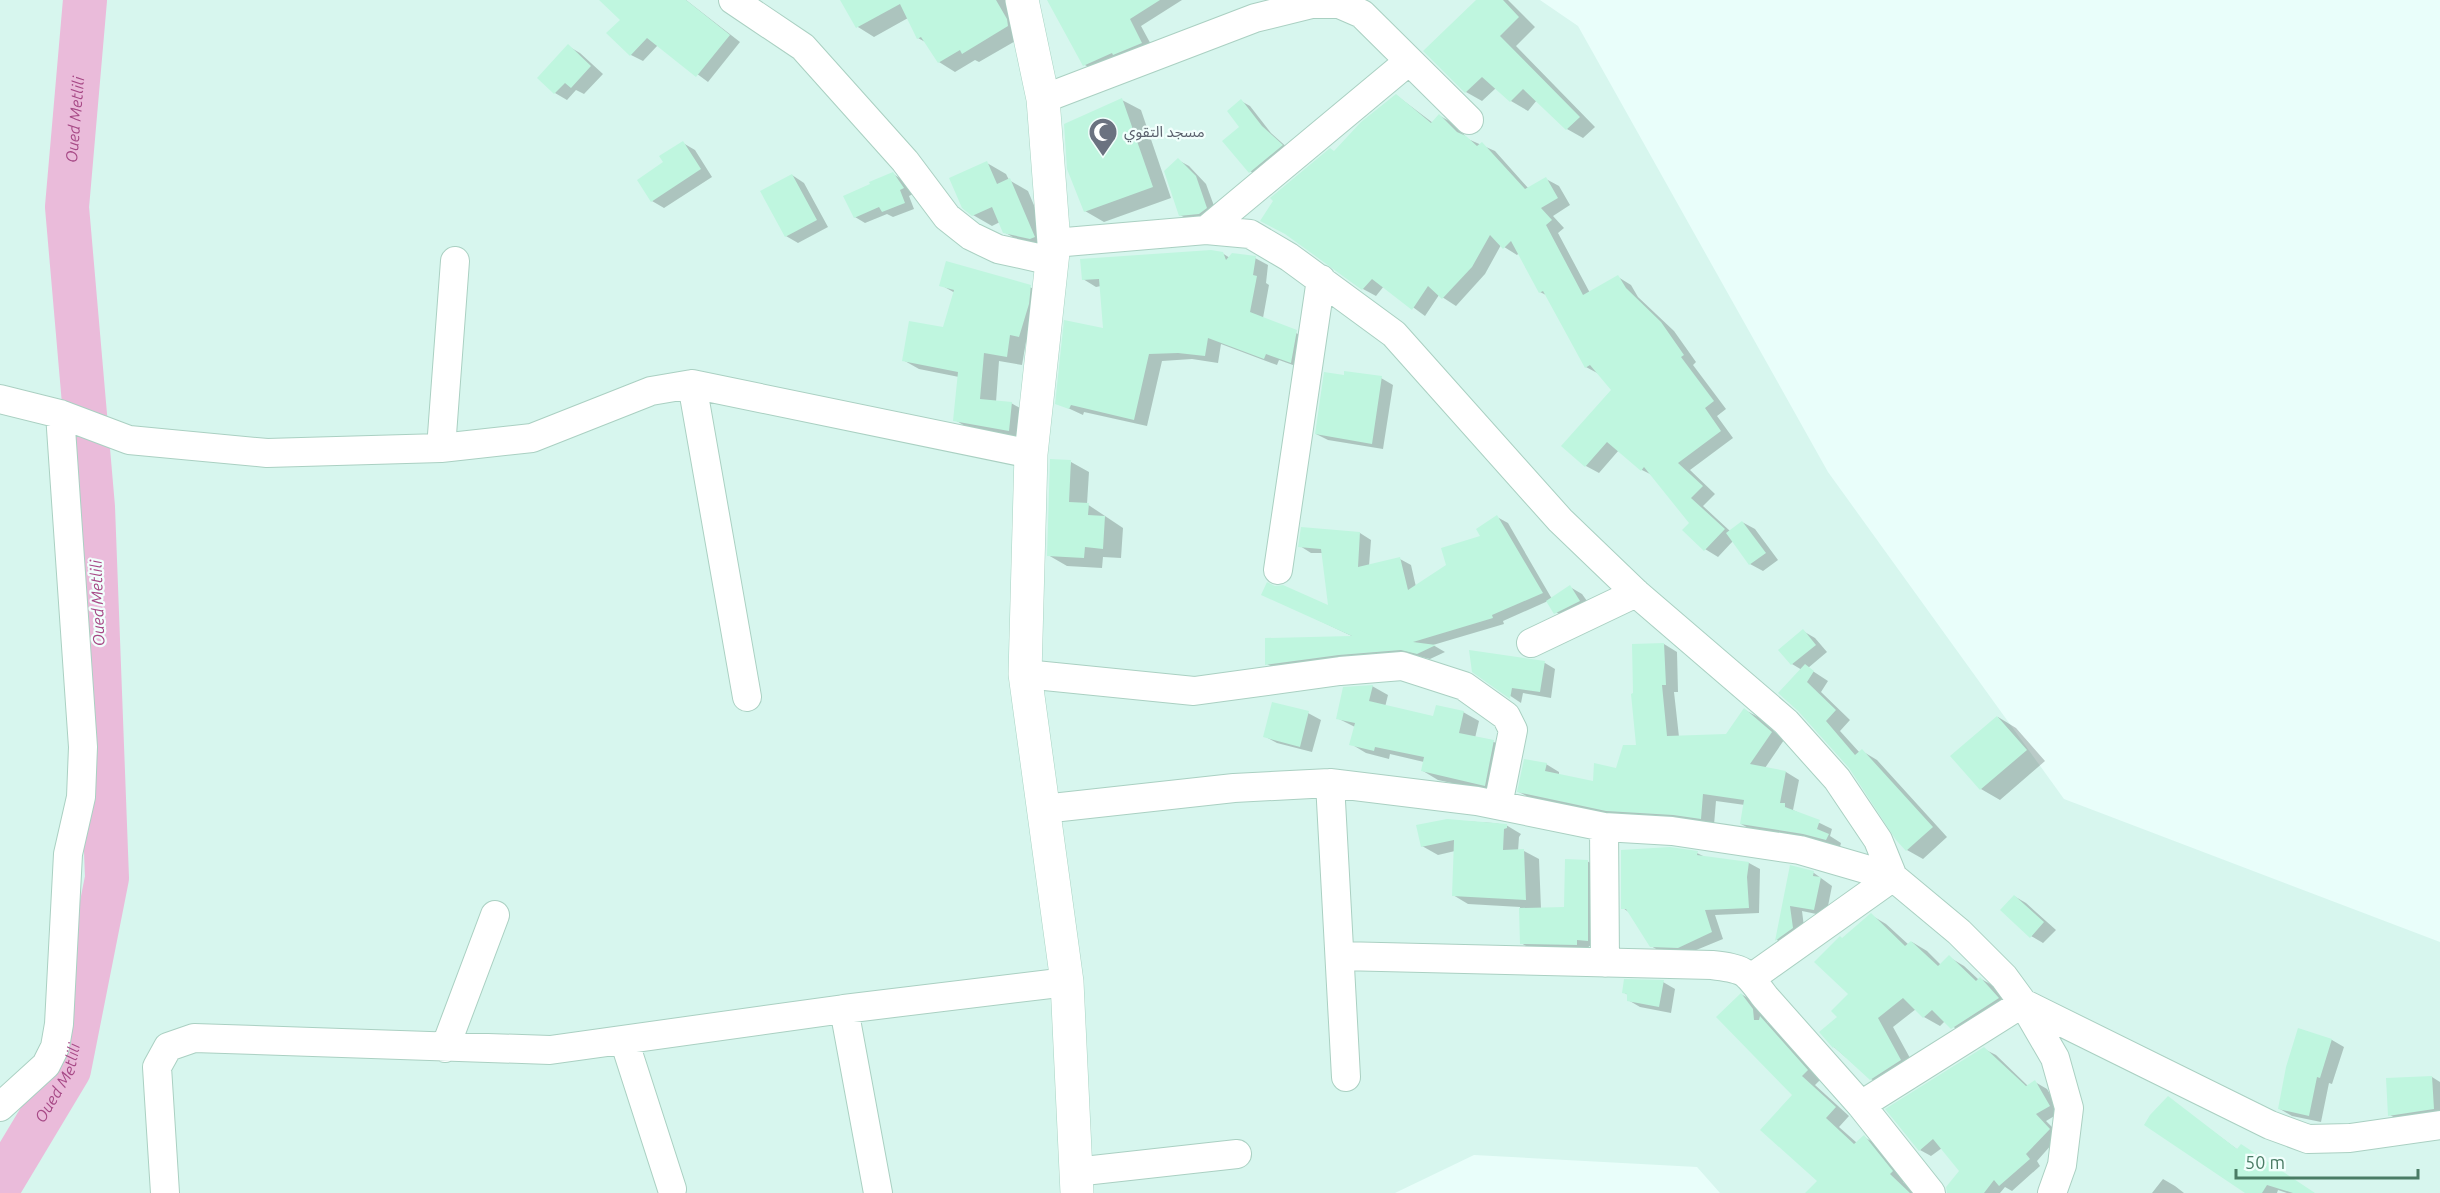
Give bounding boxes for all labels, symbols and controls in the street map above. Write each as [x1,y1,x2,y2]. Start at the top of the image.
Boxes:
water label: Oued Metlili [62,75,87,163]
mosque icon: مسجد التقوي [1087,116,1119,158]
place label: مسجد التقوي [1124,123,1205,143]
water label: Oued Metlili [86,559,108,646]
water label: Oued Metlili [31,1041,83,1126]
scale bar [2236,1142,2418,1180]
text: 50 m [2245,1152,2285,1172]

